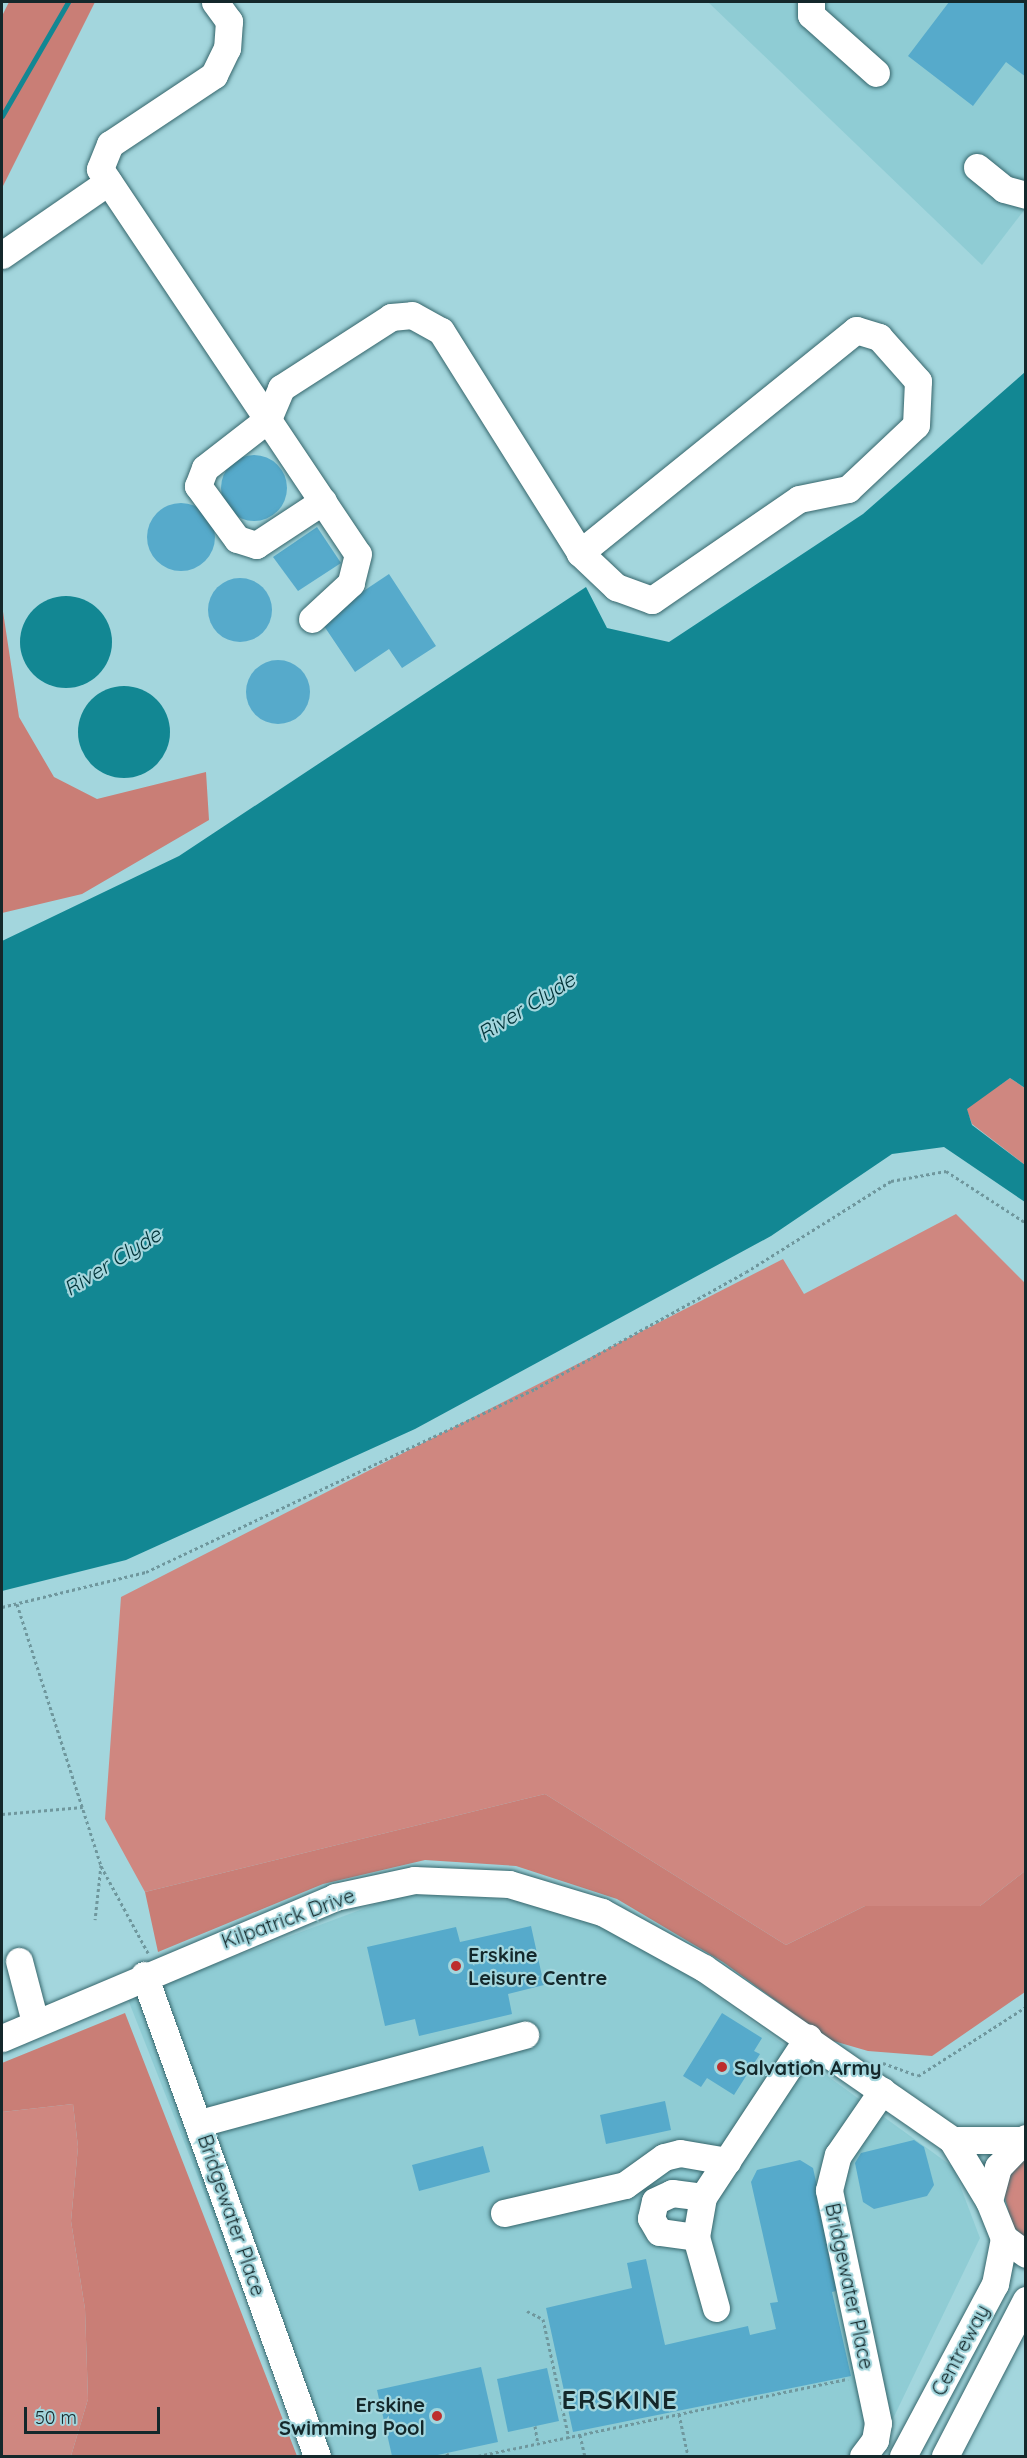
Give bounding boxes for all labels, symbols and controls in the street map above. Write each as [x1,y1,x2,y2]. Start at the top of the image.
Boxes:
water label: River Clyde [473,966,579,1046]
water label: River Clyde [59,1221,165,1301]
street label: Kilpatrick Drive [218,1883,358,1953]
place label: Erskine Leisure Centre [468,1942,607,1989]
marker: Erskine Leisure Centre [449,1959,463,1973]
place label: Salvation Army [734,2055,882,2079]
marker: Salvation Army [715,2060,729,2074]
street label: Bridgewater Place [193,2131,271,2299]
street label: Bridgewater Place [821,2201,879,2371]
street label: Centreway [926,2300,994,2400]
district label: ERSKINE [562,2384,678,2416]
place label: Erskine Swimming Pool [279,2392,425,2439]
scale bar [27,2395,164,2433]
text: 50 m [35,2406,77,2429]
marker: Erskine Swimming Pool [430,2409,444,2423]

